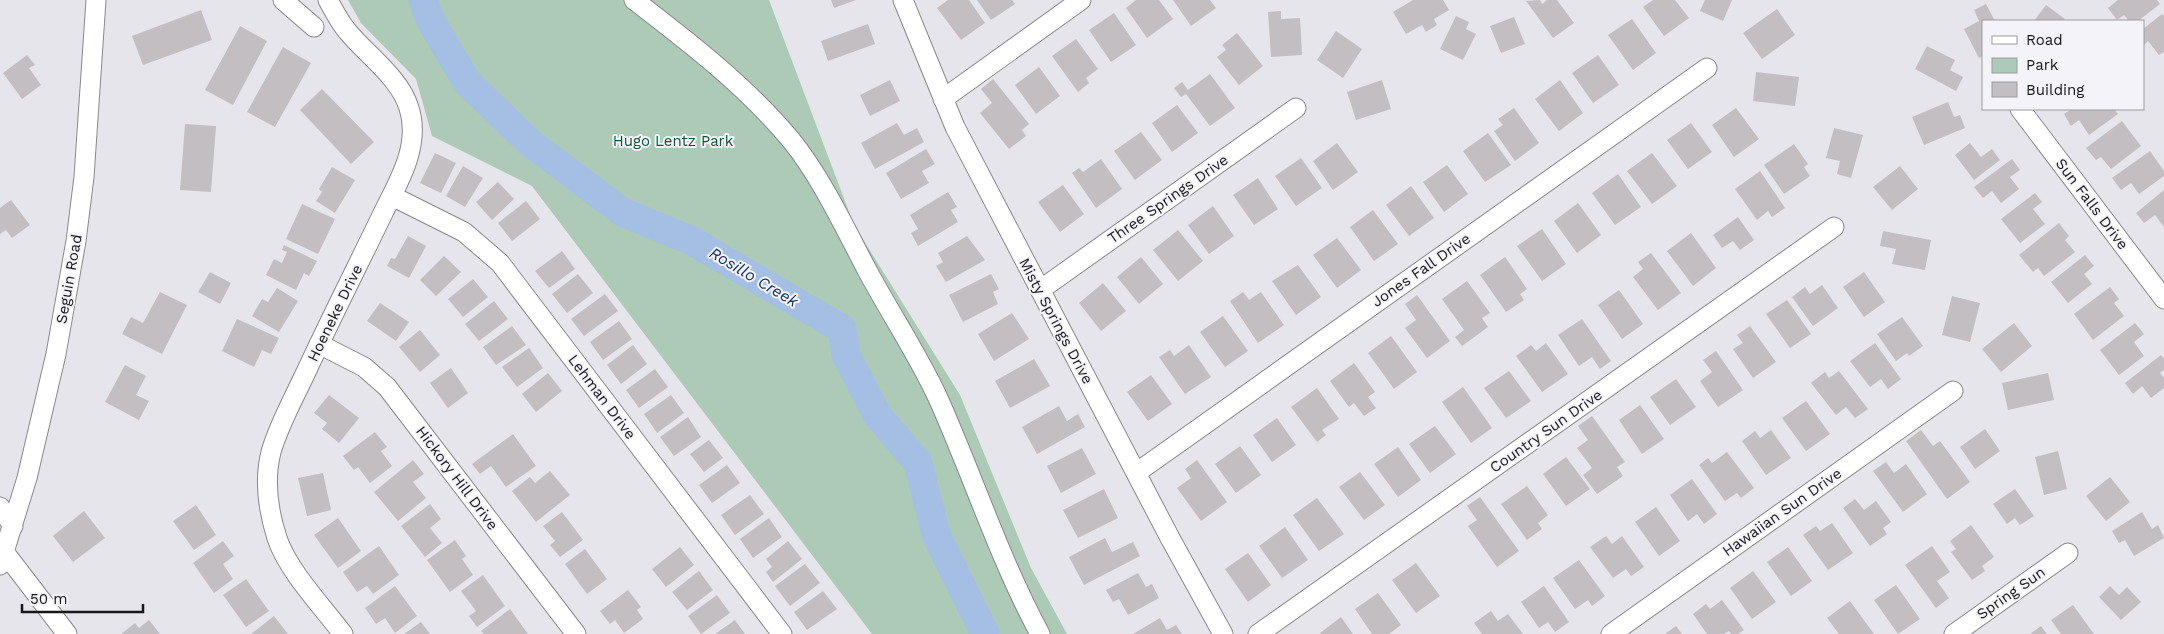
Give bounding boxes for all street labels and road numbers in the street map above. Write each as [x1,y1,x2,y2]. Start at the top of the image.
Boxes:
street label: Three Springs Drive [1104,151,1232,247]
street label: Sun Falls Drive [2052,155,2132,253]
street label: Jones Fall Drive [1368,229,1474,311]
street label: Seguin Road [52,233,86,325]
street label: Misty Springs Drive [1015,255,1097,387]
street label: Hoeneke Drive [304,262,366,364]
street label: Lehman Drive [564,351,640,443]
street label: Country Sun Drive [1486,385,1606,477]
street label: Hickory Hill Drive [412,423,502,533]
street label: Hawaiian Sun Drive [1719,464,1845,560]
street label: Spring Sun [1973,563,2049,623]

